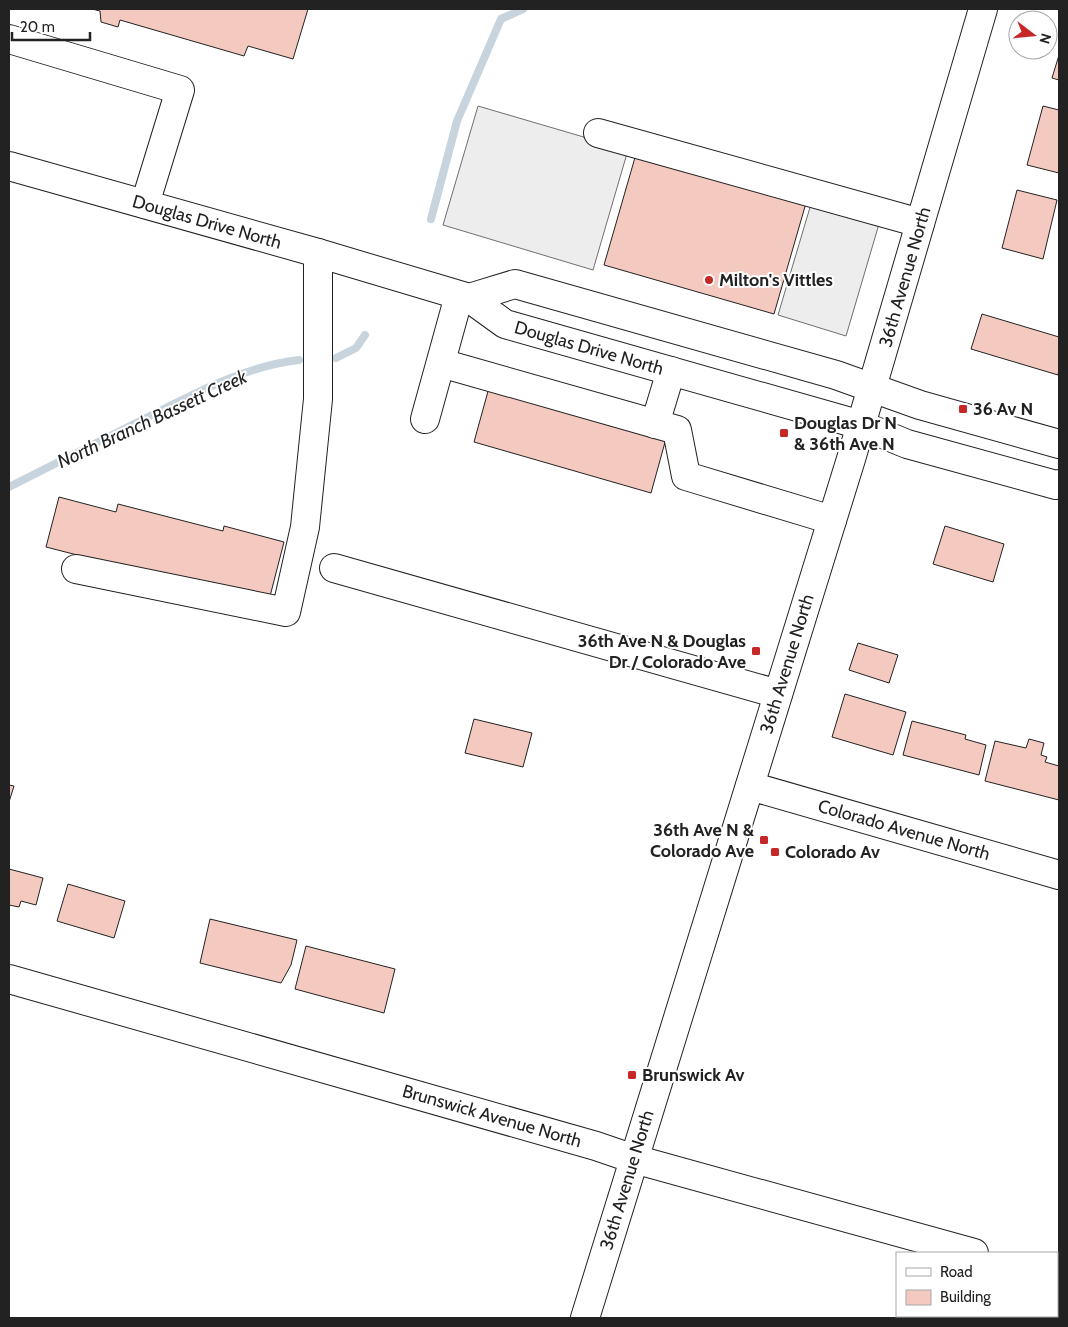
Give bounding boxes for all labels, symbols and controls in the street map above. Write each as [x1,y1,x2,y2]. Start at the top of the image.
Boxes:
scale bar [12,10,90,42]
north arrow [1008,10,1058,60]
text: 20 m [20,18,55,36]
text: N [1035,31,1056,46]
street label: Douglas Drive North [130,190,284,254]
street label: 36th Avenue North [874,204,936,350]
place label: Milton's Vittles [719,269,833,291]
marker: Milton's Vittles [703,274,715,286]
street label: Douglas Drive North [512,316,666,380]
water label: North Branch Bassett Creek [53,365,251,473]
place label: 36 Av N [973,398,1033,420]
marker: 36 Av N [957,403,969,415]
place label: Douglas Dr N & 36th Ave N [794,412,897,455]
marker: Douglas Dr N & 36th Ave N [778,427,790,439]
street label: 36th Avenue North [755,592,819,736]
place label: 36th Ave N & Douglas Dr / Colorado Ave [578,630,746,673]
marker: 36th Ave N & Douglas Dr / Colorado Ave [750,645,762,657]
street label: Colorado Avenue North [816,795,992,865]
place label: 36th Ave N & Colorado Ave [650,819,755,862]
marker: 36th Ave N & Colorado Ave [758,834,770,846]
place label: Colorado Av [785,841,880,863]
marker: Colorado Av [769,846,781,858]
place label: Brunswick Av [642,1064,745,1086]
marker: Brunswick Av [626,1069,638,1081]
street label: Brunswick Avenue North [400,1080,584,1152]
street label: 36th Avenue North [595,1108,659,1252]
legend [896,1252,1058,1317]
text: Road [940,1263,973,1281]
text: Building [940,1288,991,1306]

